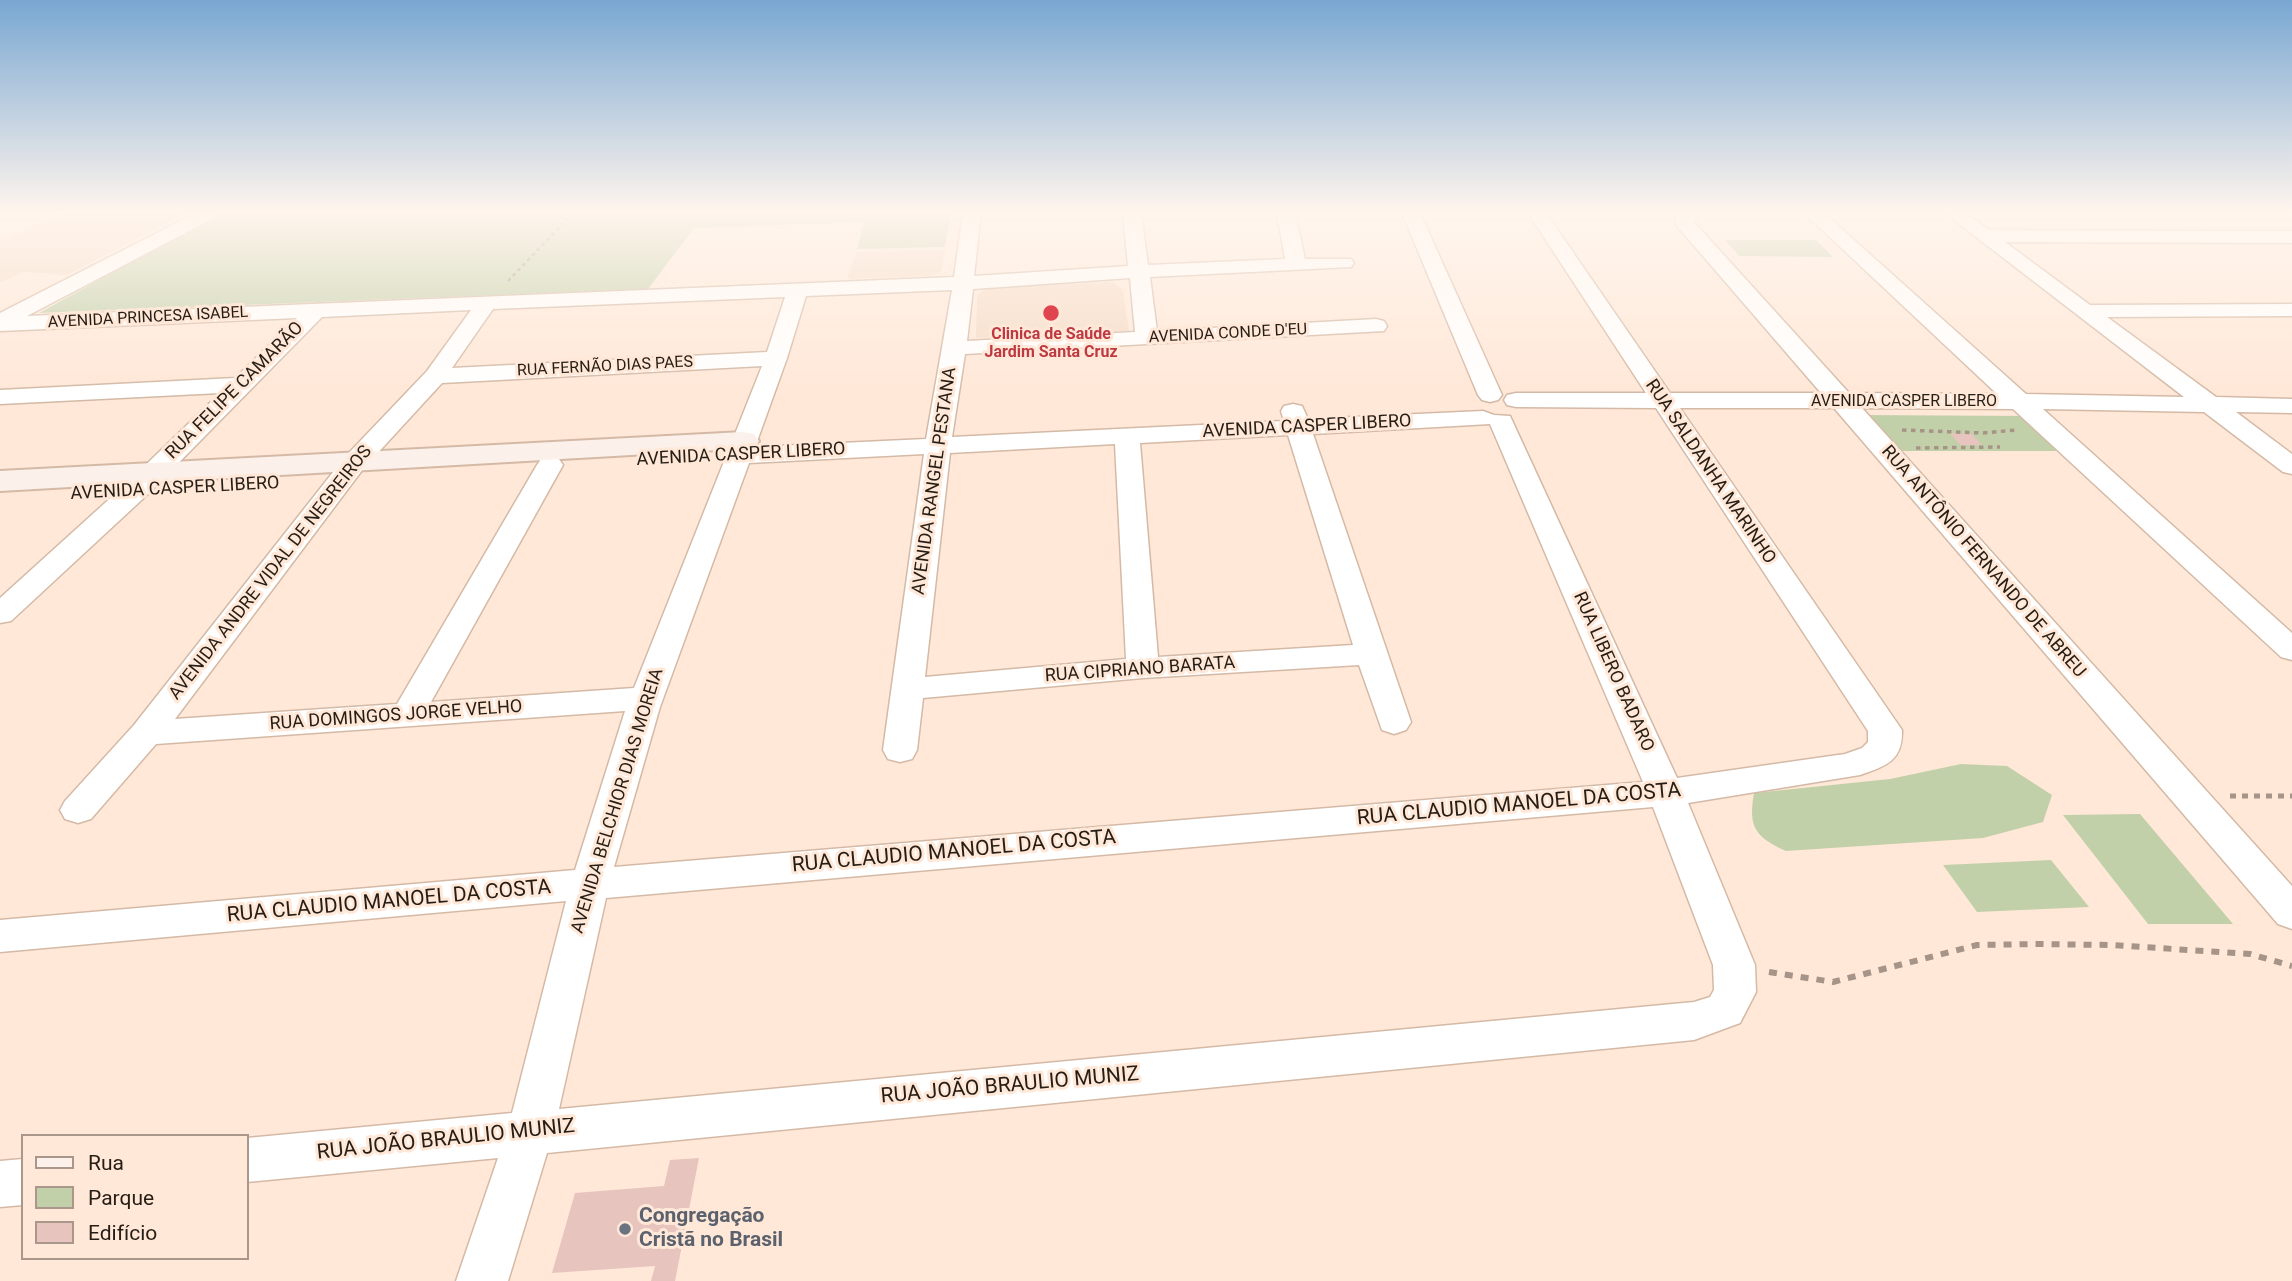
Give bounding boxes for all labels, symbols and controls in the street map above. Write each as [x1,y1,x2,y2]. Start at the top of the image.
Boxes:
street label: AVENIDA PRINCESA ISABEL [47,303,249,333]
marker: Clinica de Saúde Jardim Santa Cruz [1041,303,1061,323]
street label: RUA FELIPE CAMARÃO [162,318,308,464]
street label: AVENIDA CONDE D'EU [1148,320,1308,348]
place label: Clinica de Saúde Jardim Santa Cruz [984,325,1118,363]
street label: RUA FERNÃO DIAS PAES [517,353,693,381]
street label: AVENIDA RANGEL PESTANA [908,366,962,596]
street label: RUA SALDANHA MARINHO [1640,376,1780,568]
street label: AVENIDA CASPER LIBERO [1811,392,1997,412]
street label: AVENIDA CASPER LIBERO [1202,411,1412,443]
street label: AVENIDA CASPER LIBERO [636,439,846,471]
street label: AVENIDA ANDRE VIDAL DE NEGREIROS [165,442,377,704]
street label: RUA ANTÔNIO FERNANDO DE ABREU [1876,442,2090,682]
street label: AVENIDA CASPER LIBERO [70,473,280,505]
street label: RUA LIBERO BADARO [1568,589,1658,755]
street label: RUA CIPRIANO BARATA [1044,653,1236,687]
street label: AVENIDA BELCHIOR DIAS MOREIA [567,666,669,936]
street label: RUA DOMINGOS JORGE VELHO [269,696,523,736]
street label: RUA CLAUDIO MANOEL DA COSTA [1356,778,1682,832]
street label: RUA CLAUDIO MANOEL DA COSTA [791,825,1117,879]
street label: RUA CLAUDIO MANOEL DA COSTA [226,875,552,929]
street label: RUA JOÃO BRAULIO MUNIZ [880,1062,1140,1110]
street label: RUA JOÃO BRAULIO MUNIZ [316,1114,576,1166]
legend [21,1134,248,1260]
text: Rua [88,1151,124,1175]
text: Parque [88,1186,154,1210]
place label: Congregação Cristã no Brasil [639,1204,783,1254]
text: Edifício [88,1221,157,1245]
marker: Congregação Cristã no Brasil [617,1221,633,1237]

